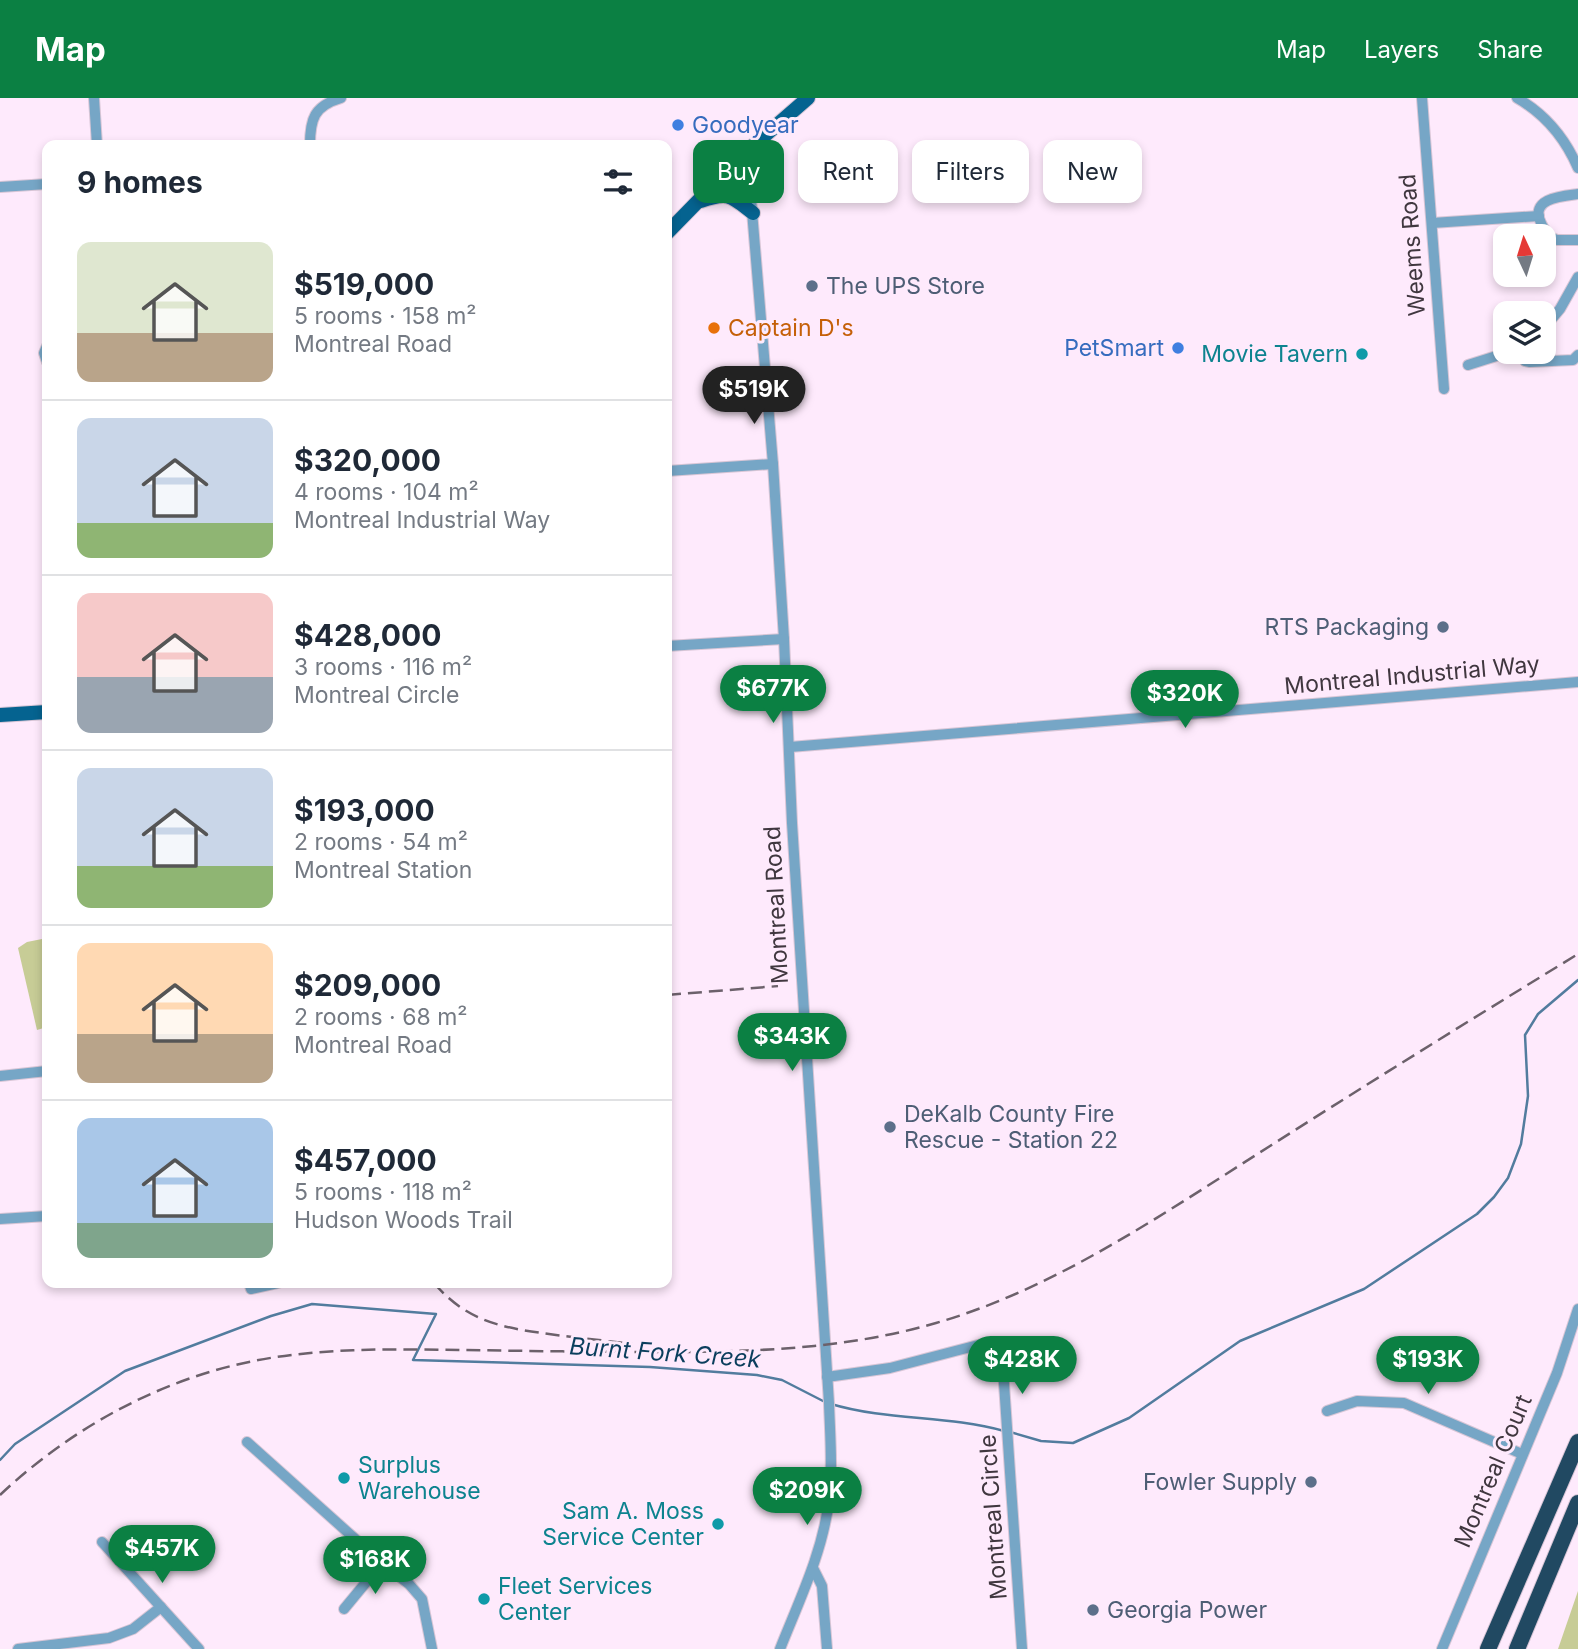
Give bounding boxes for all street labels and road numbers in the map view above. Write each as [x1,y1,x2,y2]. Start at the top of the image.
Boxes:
street label: Weems Road [1393,173,1431,317]
street label: Montreal Industrial Way [1283,650,1541,700]
street label: Montreal Road [758,825,794,985]
street label: Montreal Court [1448,1390,1538,1552]
street label: Montreal Circle [973,1434,1013,1600]

